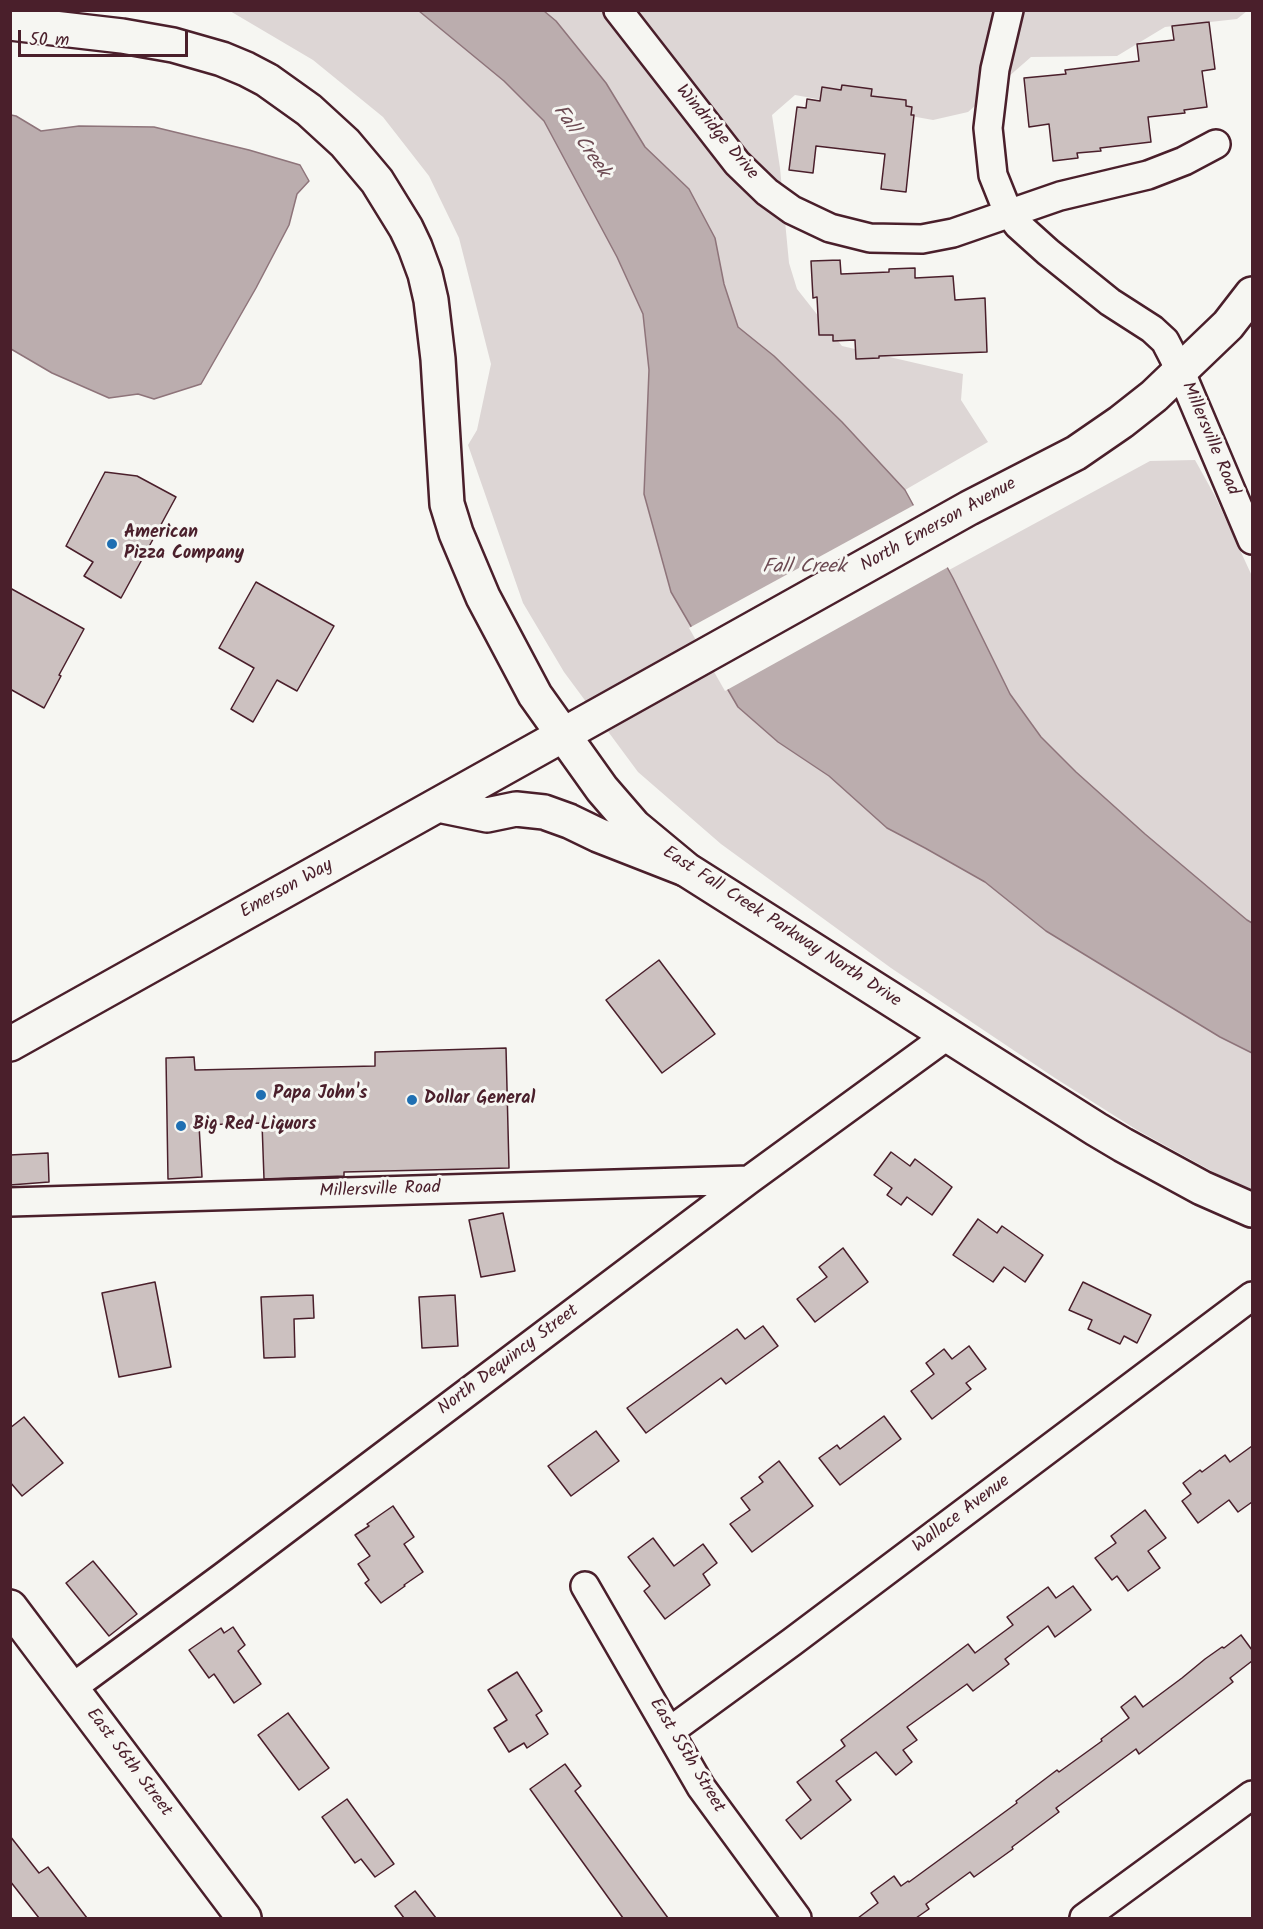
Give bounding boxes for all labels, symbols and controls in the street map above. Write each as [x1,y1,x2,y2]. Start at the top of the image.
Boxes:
scale bar [21,18,190,56]
text: 50 m [29,26,69,55]
street label: Windridge Drive [670,81,762,185]
water label: Fall Creek [546,101,614,183]
street label: Millersville Road [1175,379,1243,499]
street label: North Emerson Avenue [857,474,1021,578]
place label: American Pizza Company [124,523,244,566]
marker: American Pizza Company [105,537,119,551]
water label: Fall Creek [762,557,846,581]
street label: East Fall Creek Parkway North Drive [658,843,904,1013]
street label: Emerson Way [237,856,337,924]
place label: Papa John's [273,1084,367,1106]
marker: Papa John's [254,1088,268,1102]
place label: Dollar General [424,1089,535,1111]
marker: Dollar General [405,1093,419,1107]
place label: Big Red Liquors [193,1115,316,1137]
marker: Big Red Liquors [174,1119,188,1133]
street label: Millersville Road [319,1178,441,1204]
street label: North Dequincy Street [435,1301,583,1421]
street label: Wallace Avenue [909,1471,1015,1559]
street label: East 55th Street [643,1695,729,1817]
street label: East 56th Street [80,1705,176,1821]

